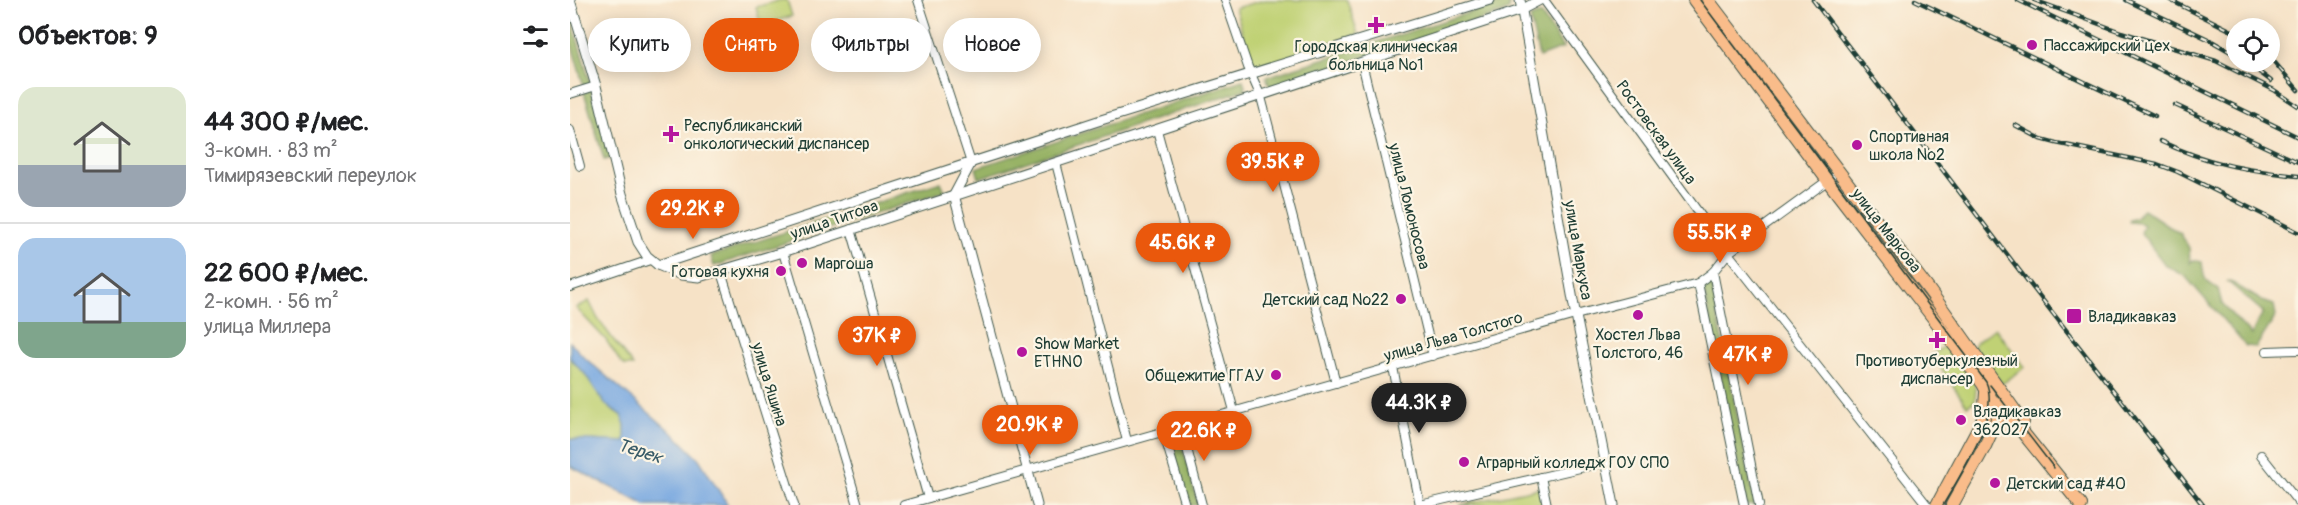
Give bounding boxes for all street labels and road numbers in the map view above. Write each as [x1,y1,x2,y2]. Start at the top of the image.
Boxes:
street label: Ростовская улица [1612,77,1701,188]
street label: улица Ломоносова [1383,140,1434,271]
street label: улица Маркова [1846,183,1925,277]
street label: улица Титова [787,196,881,245]
street label: улица Маркуса [1559,198,1597,301]
street label: улица Льва Толстого [1381,307,1525,367]
street label: улица Яшина [747,339,791,429]

